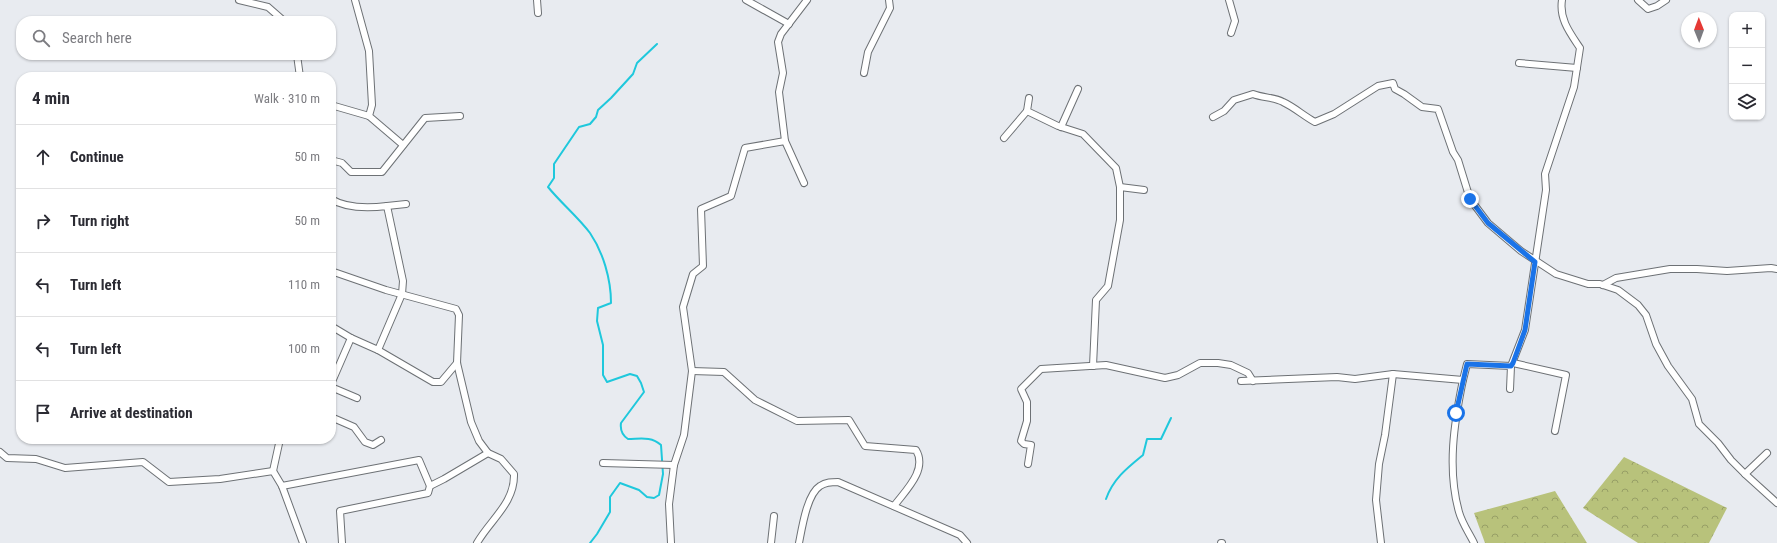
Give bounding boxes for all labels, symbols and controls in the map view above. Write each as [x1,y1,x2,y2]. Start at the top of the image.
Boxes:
north arrow [1681,12,1717,48]
map controls [1729,12,1765,120]
button: + [1729,12,1765,48]
search box [16,16,336,60]
icon: search [30,27,52,49]
text: Search here [62,29,132,47]
button: − [1729,48,1765,84]
button: layers [1729,84,1765,120]
text: 4 min [32,88,70,108]
text: Walk · 310 m [254,91,320,106]
icon: ahead [32,146,54,168]
text: Continue [70,148,124,166]
text: 50 m [294,149,320,164]
route end [1461,190,1479,208]
icon: right [32,210,54,232]
text: Turn right [70,212,129,230]
text: 50 m [294,213,320,228]
icon: left [32,274,54,296]
text: Turn left [70,276,121,294]
text: 110 m [288,277,320,292]
icon: left [32,338,54,360]
text: Turn left [70,340,121,358]
text: 100 m [288,341,320,356]
icon: arrive [32,402,54,424]
text: Arrive at destination [70,404,193,422]
route start [1447,404,1465,422]

